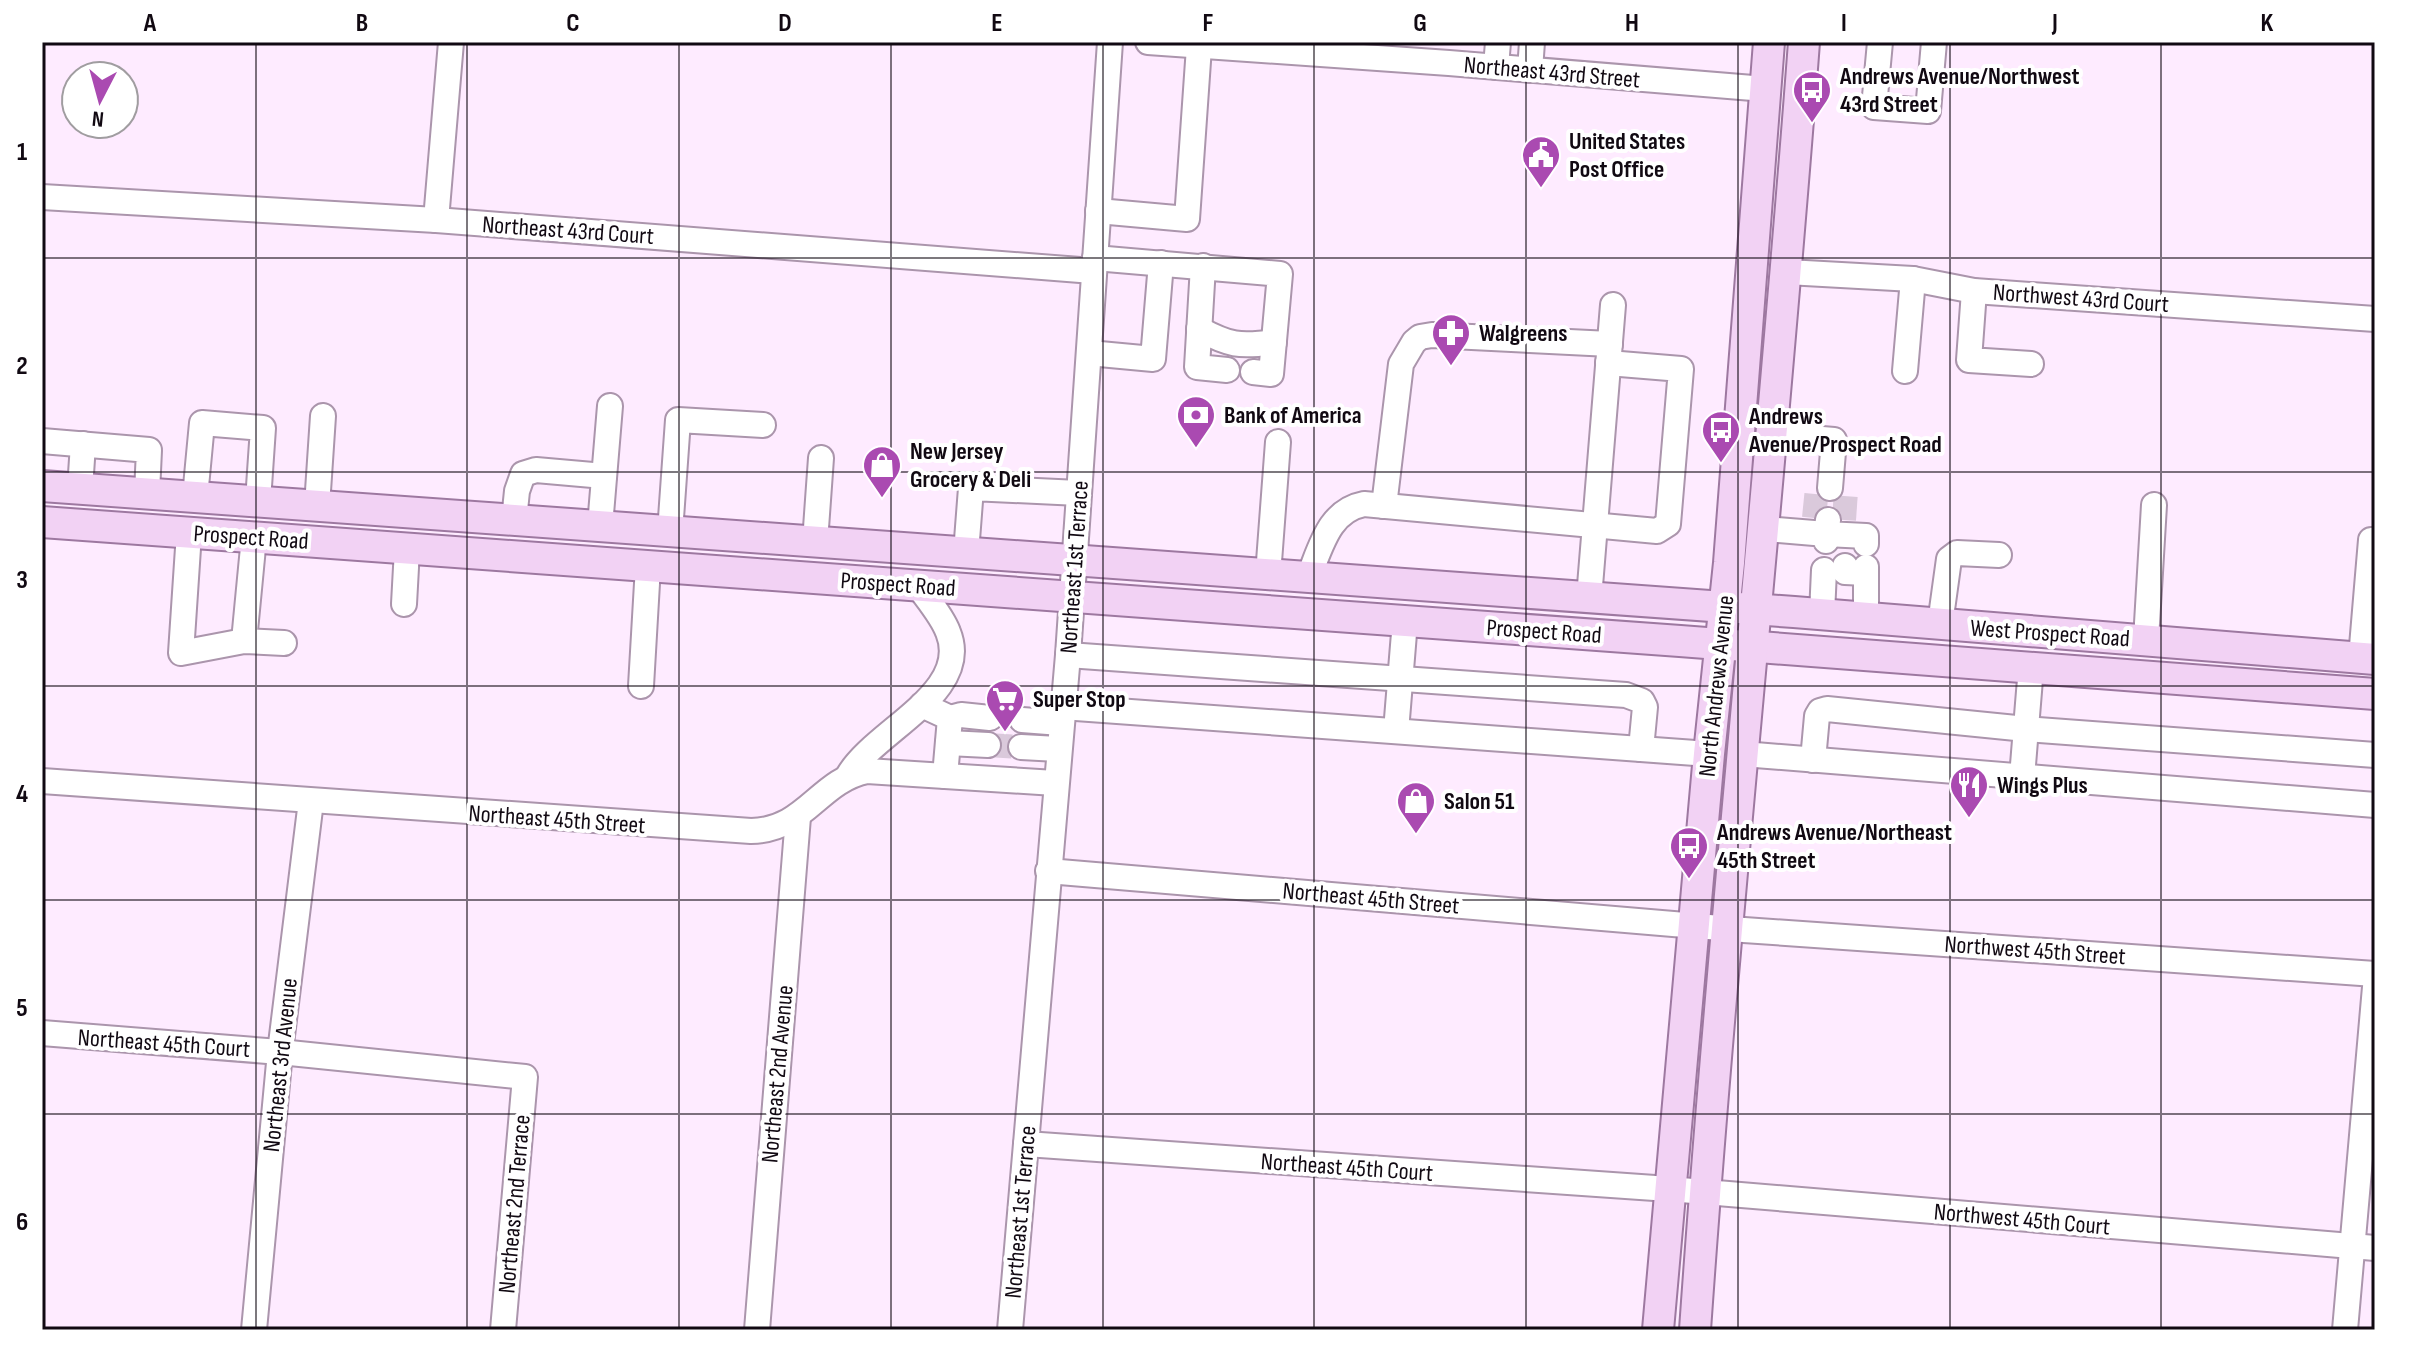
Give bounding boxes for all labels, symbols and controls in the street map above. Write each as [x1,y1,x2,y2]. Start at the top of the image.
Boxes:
text: A [143,8,157,39]
text: B [356,8,368,39]
text: C [566,8,580,39]
text: D [778,8,792,39]
text: E [991,8,1003,39]
text: F [1203,8,1214,39]
text: G [1413,8,1427,39]
text: H [1625,8,1639,39]
text: I [1841,8,1847,39]
text: J [2051,8,2058,39]
text: K [2261,8,2274,39]
street label: Northeast 43rd Street [1463,50,1641,95]
north arrow [60,60,140,140]
place label: Andrews Avenue/Northwest 43rd Street [1839,62,2080,119]
bus stop icon: Andrews Avenue/Northwest 43rd Street [1791,69,1833,124]
text: N [91,104,105,132]
place label: United States Post Office [1569,127,1685,184]
public building icon: United States Post Office [1520,134,1562,189]
text: 1 [17,137,27,168]
street label: Northeast 43rd Court [481,210,655,251]
street label: Northwest 43rd Court [1992,278,2170,319]
pharmacy icon: Walgreens [1430,312,1472,367]
place label: Walgreens [1479,319,1567,348]
text: 2 [16,351,28,382]
bank icon: Bank of America [1175,394,1217,449]
place label: Bank of America [1224,401,1361,430]
place label: Andrews Avenue/Prospect Road [1748,402,1942,459]
bus stop icon: Andrews Avenue/Prospect Road [1700,409,1742,464]
place label: New Jersey Grocery & Deli [910,437,1031,494]
shop icon: New Jersey Grocery & Deli [861,444,903,499]
street label: Northeast 1st Terrace [1054,480,1095,655]
street label: Prospect Road [192,519,310,556]
text: 3 [16,565,28,596]
street label: Prospect Road [839,566,957,603]
street label: North Andrews Avenue [1693,594,1740,778]
street label: Prospect Road [1485,613,1603,650]
street label: West Prospect Road [1969,613,2131,654]
supermarket icon: Super Stop [984,678,1026,733]
place label: Super Stop [1033,685,1126,714]
restaurant icon: Wings Plus [1948,764,1990,819]
place label: Wings Plus [1997,771,2088,800]
text: 4 [16,779,28,810]
shop icon: Salon 51 [1395,780,1437,835]
place label: Salon 51 [1444,787,1515,816]
street label: Northeast 45th Street [467,799,646,840]
place label: Andrews Avenue/Northeast 45th Street [1716,818,1952,875]
bus stop icon: Andrews Avenue/Northeast 45th Street [1668,825,1710,880]
street label: Northeast 45th Street [1281,876,1461,921]
street label: Northwest 45th Street [1943,930,2127,971]
street label: Northeast 3rd Avenue [257,977,304,1153]
street label: Northeast 2nd Avenue [755,984,800,1164]
text: 5 [16,993,28,1024]
street label: Northeast 45th Court [77,1023,251,1064]
street label: Northeast 2nd Terrace [492,1114,537,1295]
street label: Northeast 1st Terrace [998,1124,1042,1300]
street label: Northeast 45th Court [1260,1147,1434,1188]
street label: Northwest 45th Court [1933,1197,2111,1242]
text: 6 [16,1207,28,1238]

